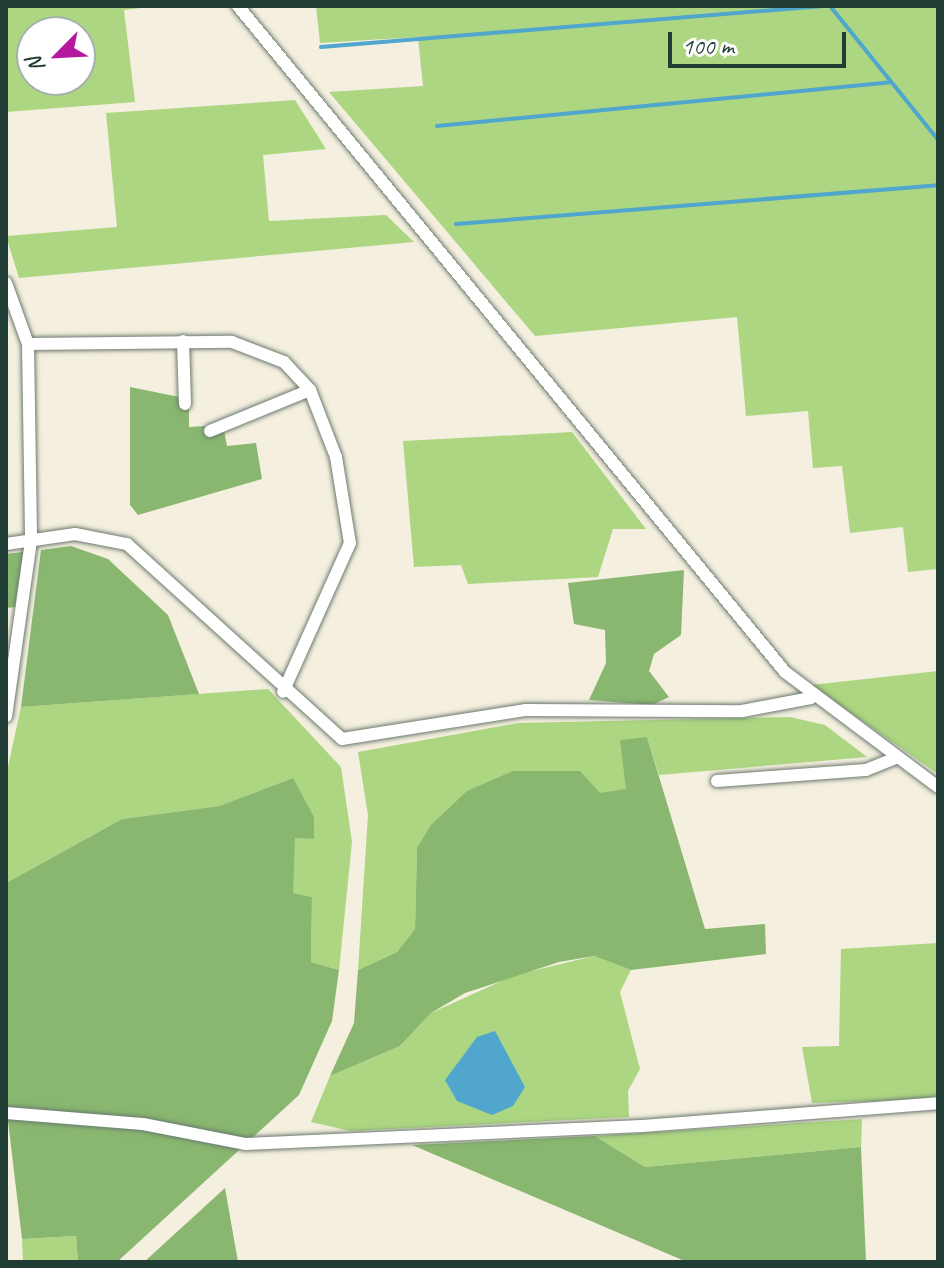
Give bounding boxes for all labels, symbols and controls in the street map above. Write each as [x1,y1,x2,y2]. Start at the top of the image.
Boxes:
north arrow [16,16,96,96]
scale bar [672,16,850,66]
text: 100 m [682,31,734,61]
text: N [20,53,51,77]

